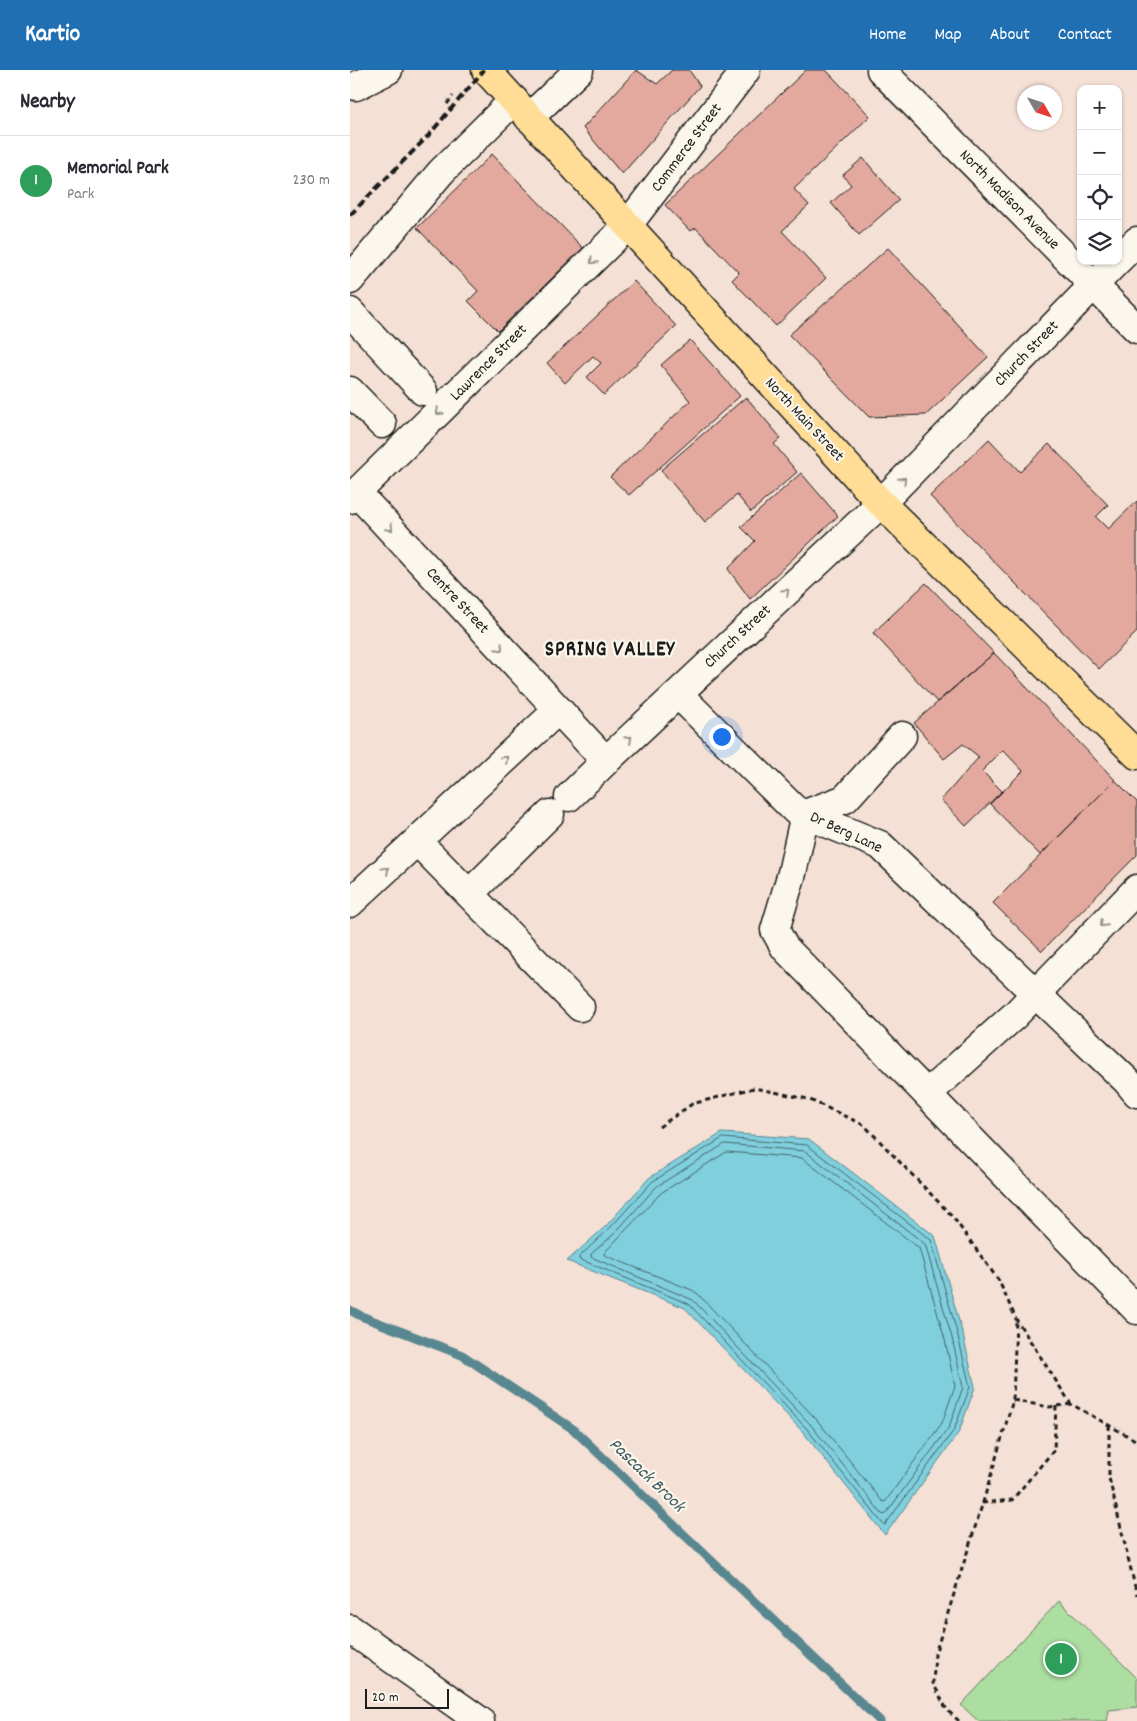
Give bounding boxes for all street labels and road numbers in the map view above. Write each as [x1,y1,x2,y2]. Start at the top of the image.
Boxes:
street label: Commerce Street [646,99,728,197]
street label: North Madison Avenue [954,145,1064,255]
street label: Church Street [989,316,1065,392]
street label: Lawrence Street [445,319,533,407]
street label: North Main Street [759,373,849,467]
street label: Centre Street [420,563,494,640]
street label: Church Street [699,600,777,674]
street label: Dr Berg Lane [806,806,886,860]

